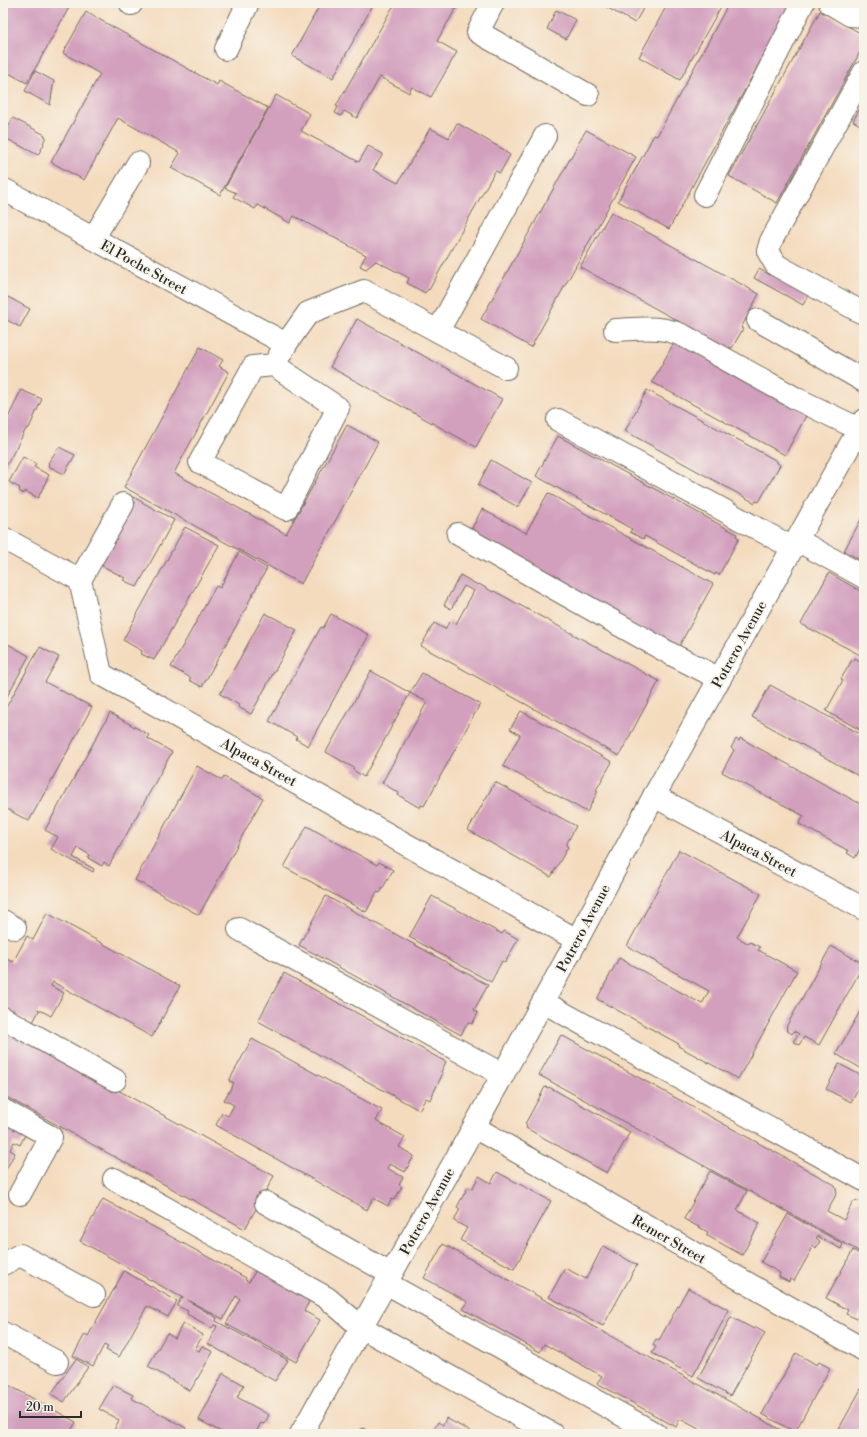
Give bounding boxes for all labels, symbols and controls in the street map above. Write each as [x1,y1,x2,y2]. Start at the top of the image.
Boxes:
street label: El Poche Street [97,237,190,299]
street label: Potrero Avenue [708,598,771,691]
street label: Alpaca Street [217,734,300,791]
street label: Alpaca Street [716,826,800,882]
street label: Potrero Avenue [553,881,615,976]
street label: Potrero Avenue [396,1165,459,1258]
street label: Remer Street [628,1211,709,1268]
scale bar [20,1393,81,1419]
text: 20 m [26,1400,54,1415]

